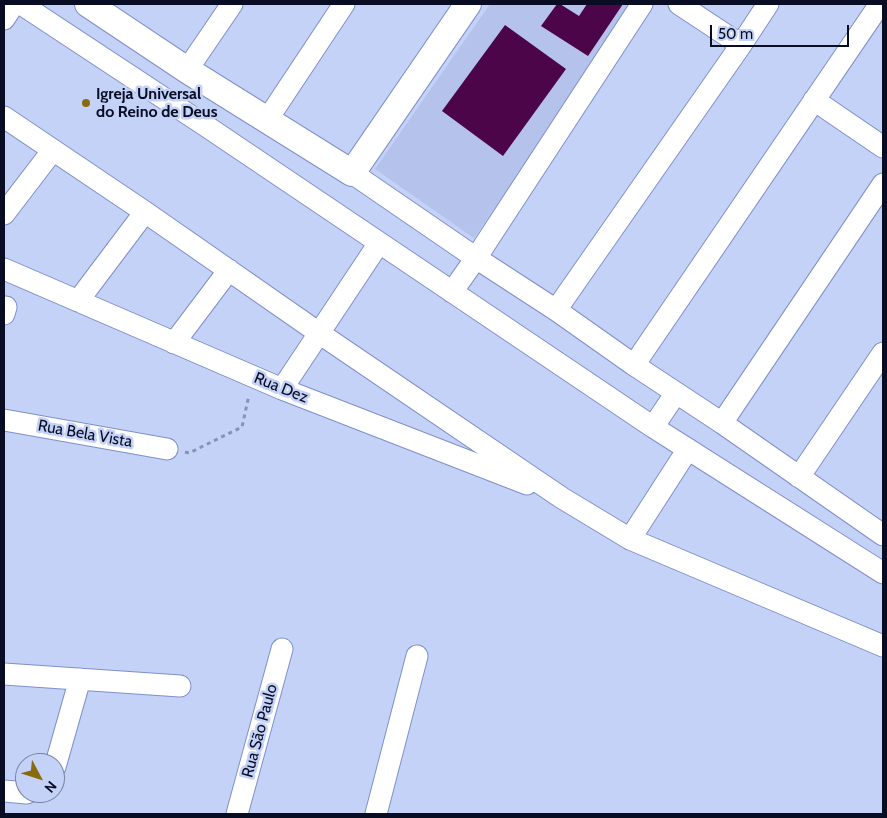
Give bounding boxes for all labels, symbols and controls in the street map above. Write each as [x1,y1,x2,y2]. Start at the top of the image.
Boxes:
scale bar [712,15,851,47]
text: 50 m [718,25,753,43]
place label: Igreja Universal do Reino de Deus [96,84,217,122]
marker: Igreja Universal do Reino de Deus [80,97,92,109]
street label: Rua Dez [251,369,311,407]
street label: Rua Bela Vista [36,416,134,452]
street label: Rua São Paulo [238,682,282,780]
north arrow [15,753,65,803]
text: N [41,777,61,797]

